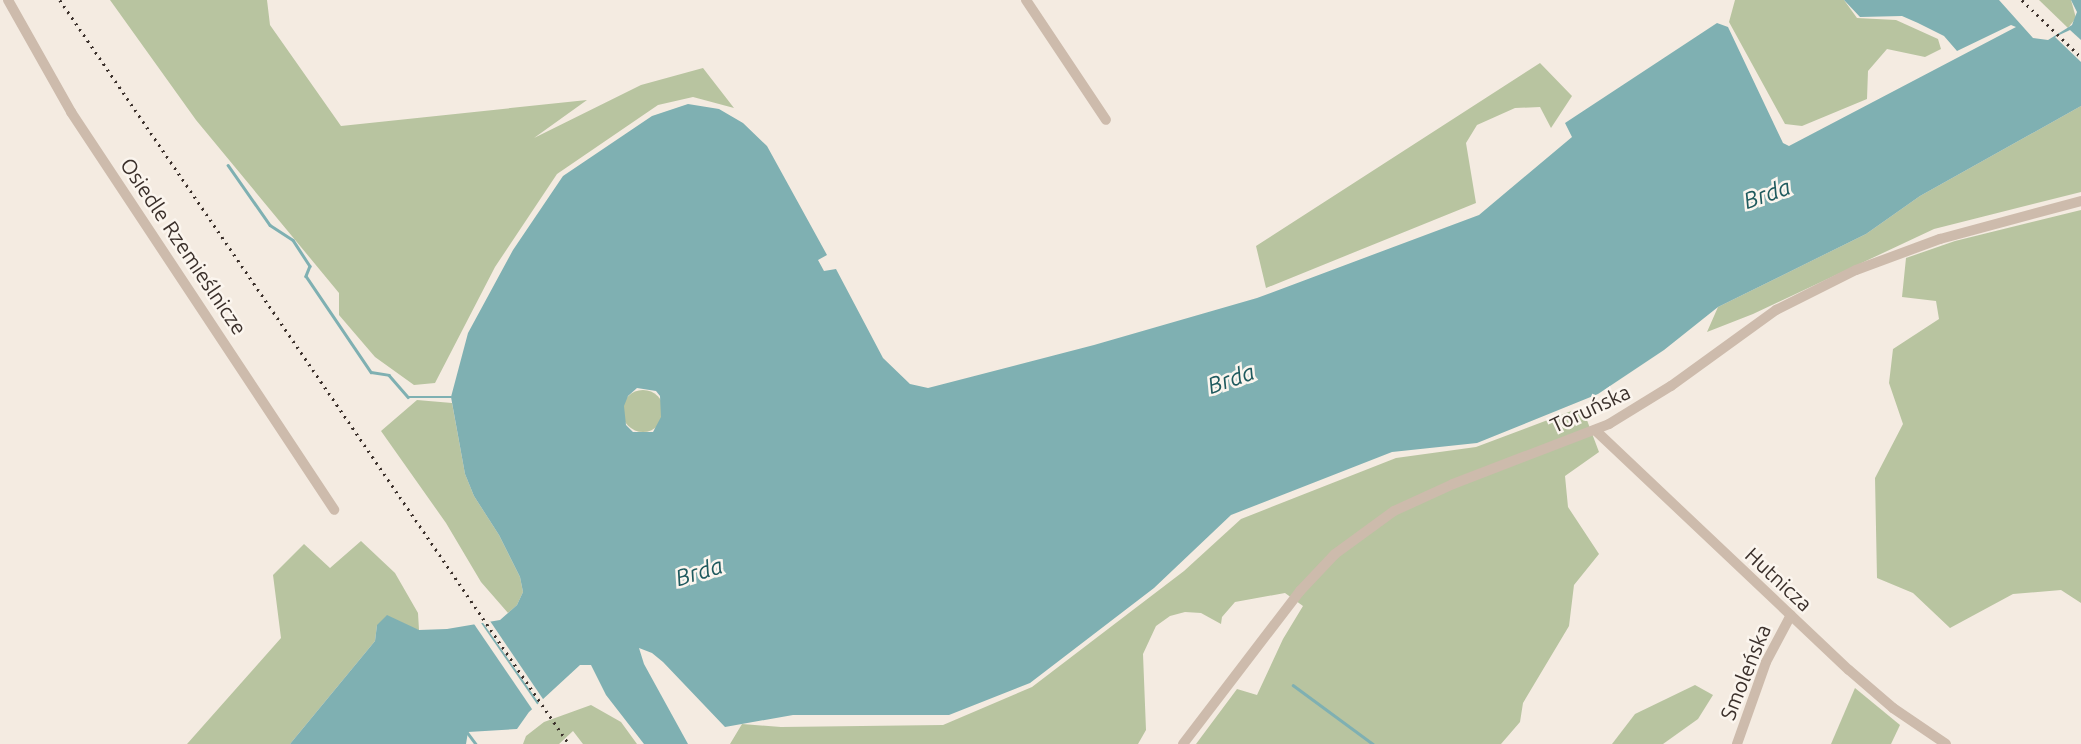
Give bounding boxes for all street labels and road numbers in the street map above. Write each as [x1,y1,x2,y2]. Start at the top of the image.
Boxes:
street label: Osiedle Rzemieślnicze [115,153,253,339]
street label: Toruńska [1546,379,1634,437]
street label: Hutnicza [1740,542,1818,616]
street label: Smoleńska [1714,620,1776,724]

